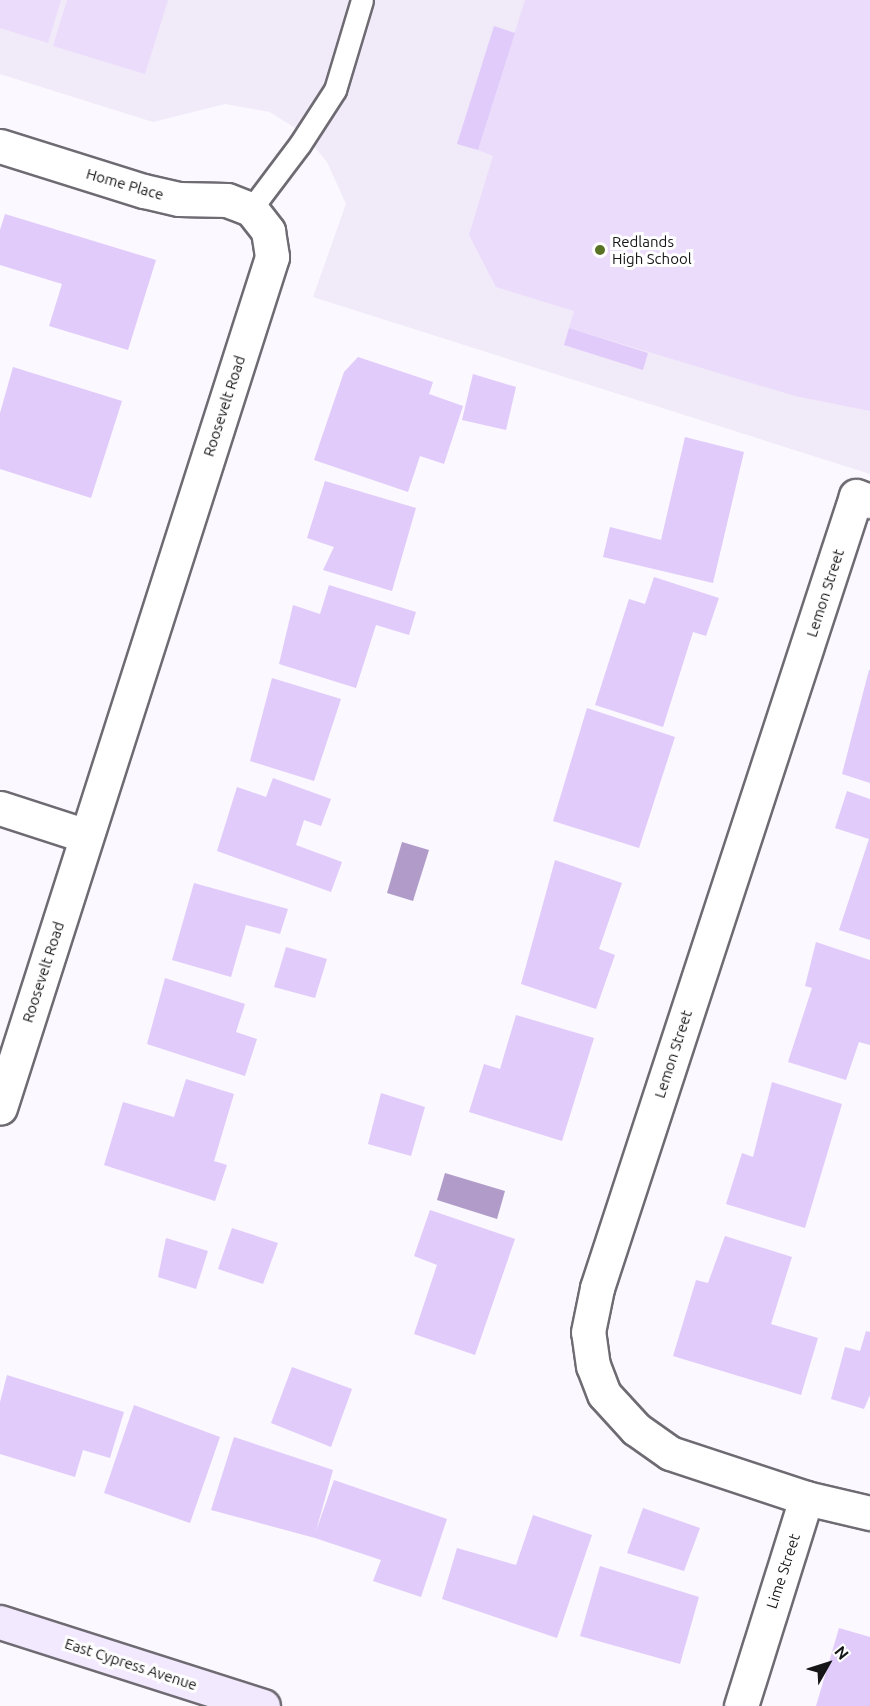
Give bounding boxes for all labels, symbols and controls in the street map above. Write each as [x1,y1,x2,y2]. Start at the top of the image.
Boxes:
street label: Home Place [84,164,166,204]
place label: Redlands High School [612,232,692,267]
marker: Redlands High School [593,243,607,257]
street label: Roosevelt Road [199,353,249,459]
street label: Lemon Street [802,547,848,639]
street label: Roosevelt Road [18,919,68,1025]
street label: Lemon Street [650,1008,696,1100]
street label: Lime Street [762,1531,804,1611]
street label: East Cypress Avenue [63,1634,199,1694]
north arrow [798,1634,858,1694]
text: N [831,1642,853,1663]

